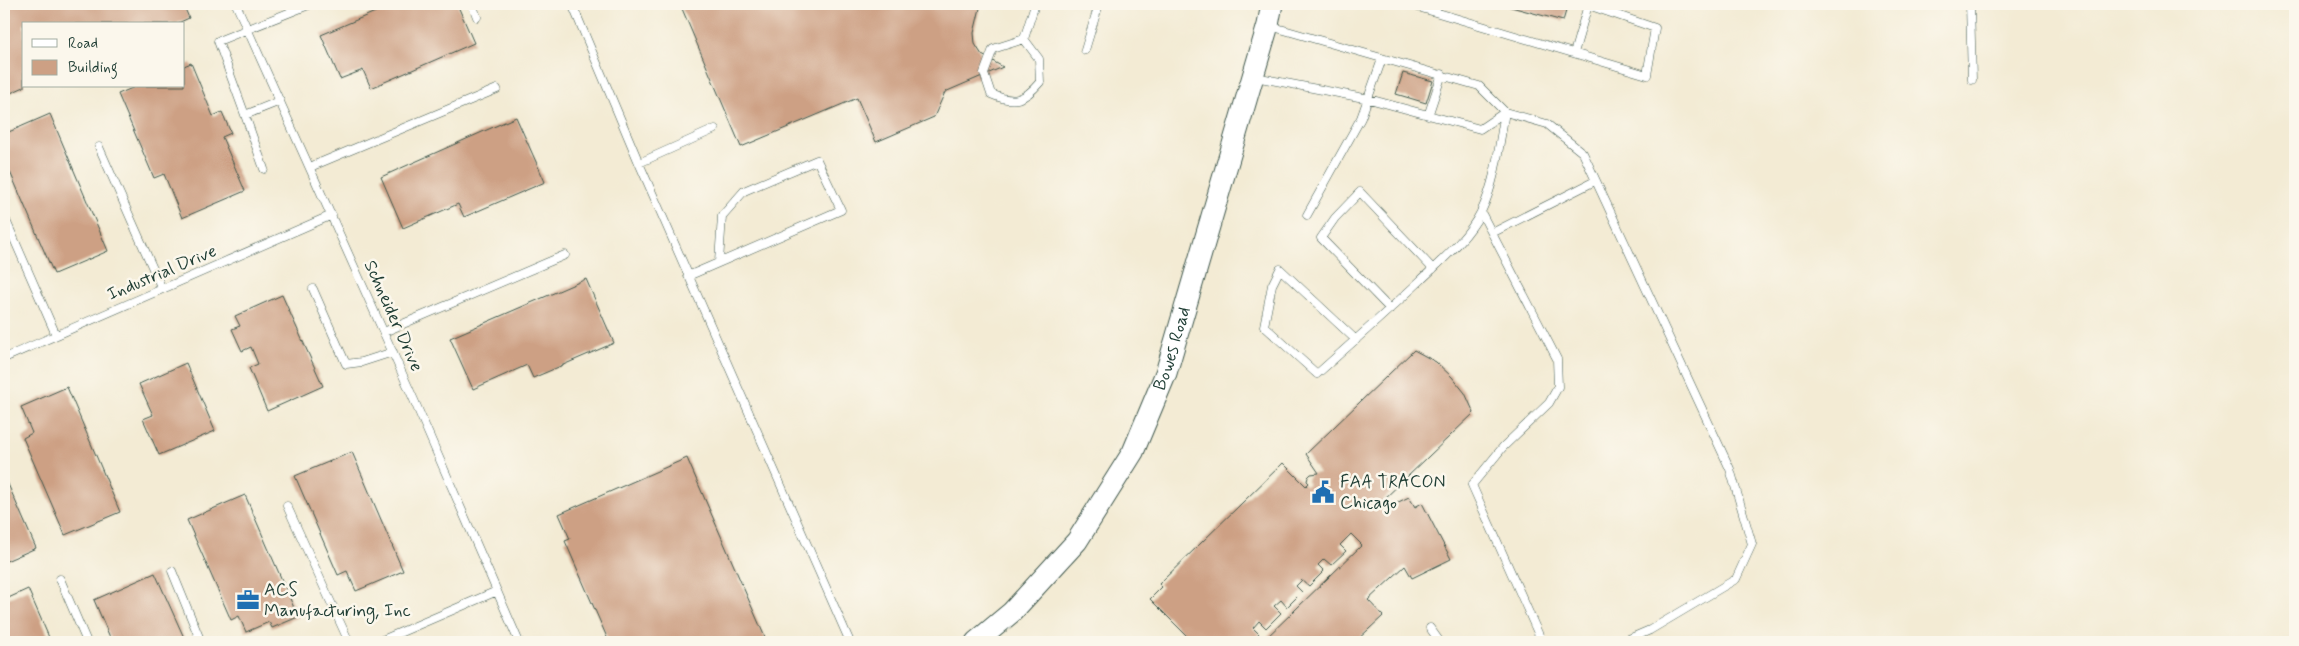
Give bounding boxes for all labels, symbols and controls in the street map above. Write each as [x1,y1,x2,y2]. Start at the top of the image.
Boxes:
legend [22,22,185,88]
text: Road [68,34,98,54]
text: Building [68,58,118,79]
street label: Industrial Drive [104,239,220,307]
street label: Schneider Drive [358,256,428,376]
street label: Bowes Road [1148,304,1197,394]
place label: FAA TRACON Chicago [1340,470,1446,515]
public building icon: FAA TRACON Chicago [1310,479,1336,505]
place label: ACS Manufacturing, Inc [264,578,411,624]
office icon: ACS Manufacturing, Inc [235,587,261,613]

